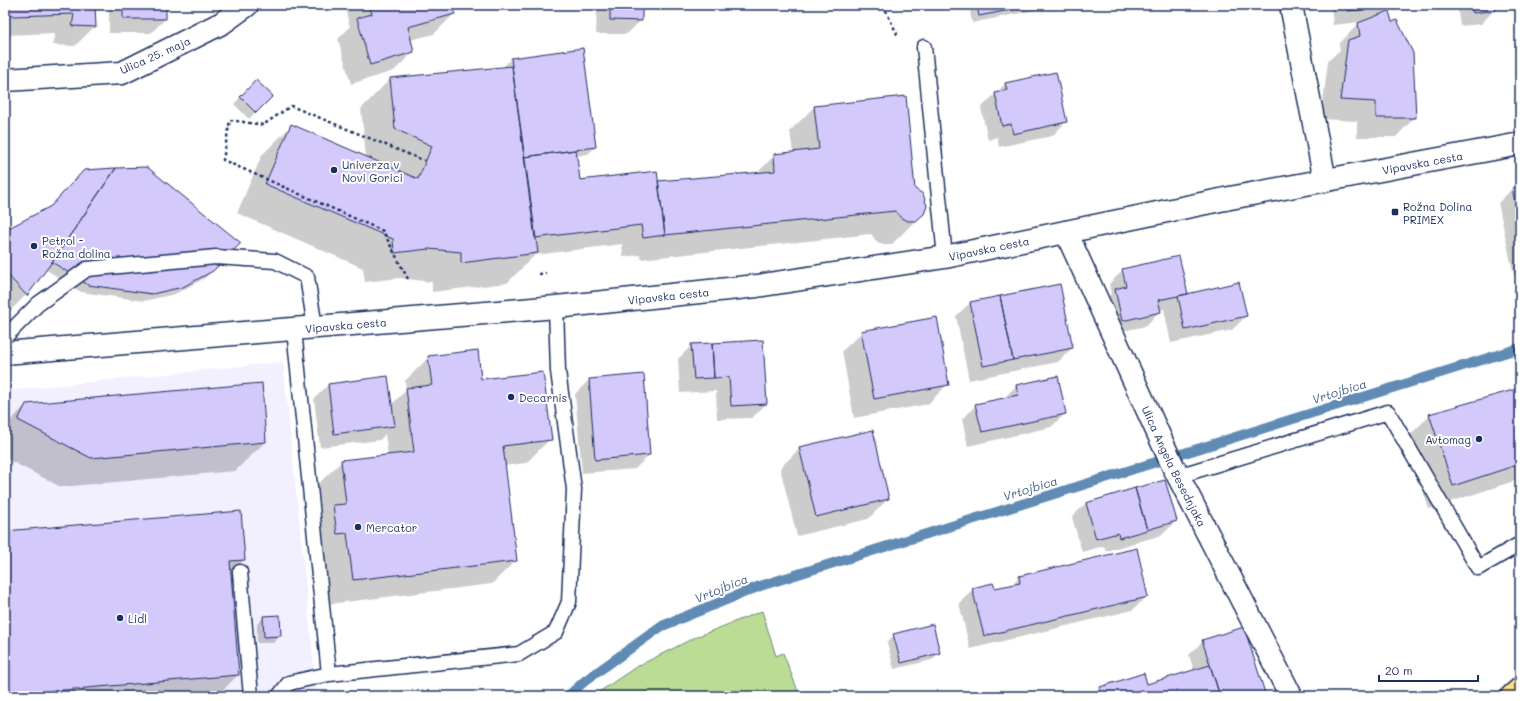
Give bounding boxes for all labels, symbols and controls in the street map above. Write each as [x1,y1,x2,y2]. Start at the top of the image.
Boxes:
street label: Ulica 25. maja [117,33,193,77]
street label: Vipavska cesta [1381,147,1464,177]
place label: Univerza v Novi Gorici [342,157,403,185]
marker: Univerza v Novi Gorici [329,165,339,175]
place label: Rožna Dolina PRIMEX [1403,199,1472,227]
marker: Rožna Dolina PRIMEX [1390,207,1400,217]
street label: Vipavska cesta [947,232,1031,264]
place label: Petrol - Rožna dolina [42,233,111,261]
marker: Petrol - Rožna dolina [29,241,39,251]
street label: Vipavska cesta [627,284,710,307]
street label: Vipavska cesta [304,314,387,335]
water label: Vrtojbica [1310,375,1368,407]
place label: Decarnis [519,390,567,405]
marker: Decarnis [506,392,516,402]
street label: Ulica Angela Besednjaka [1139,403,1210,529]
place label: Avtomag [1425,432,1471,447]
marker: Avtomag [1474,434,1484,444]
water label: Vrtojbica [1001,472,1059,504]
place label: Mercator [366,520,417,535]
marker: Mercator [353,522,363,532]
water label: Vrtojbica [692,570,750,606]
place label: Lidl [128,611,147,626]
marker: Lidl [115,613,125,623]
scale bar [1379,657,1478,683]
text: 20 m [1385,662,1413,678]

